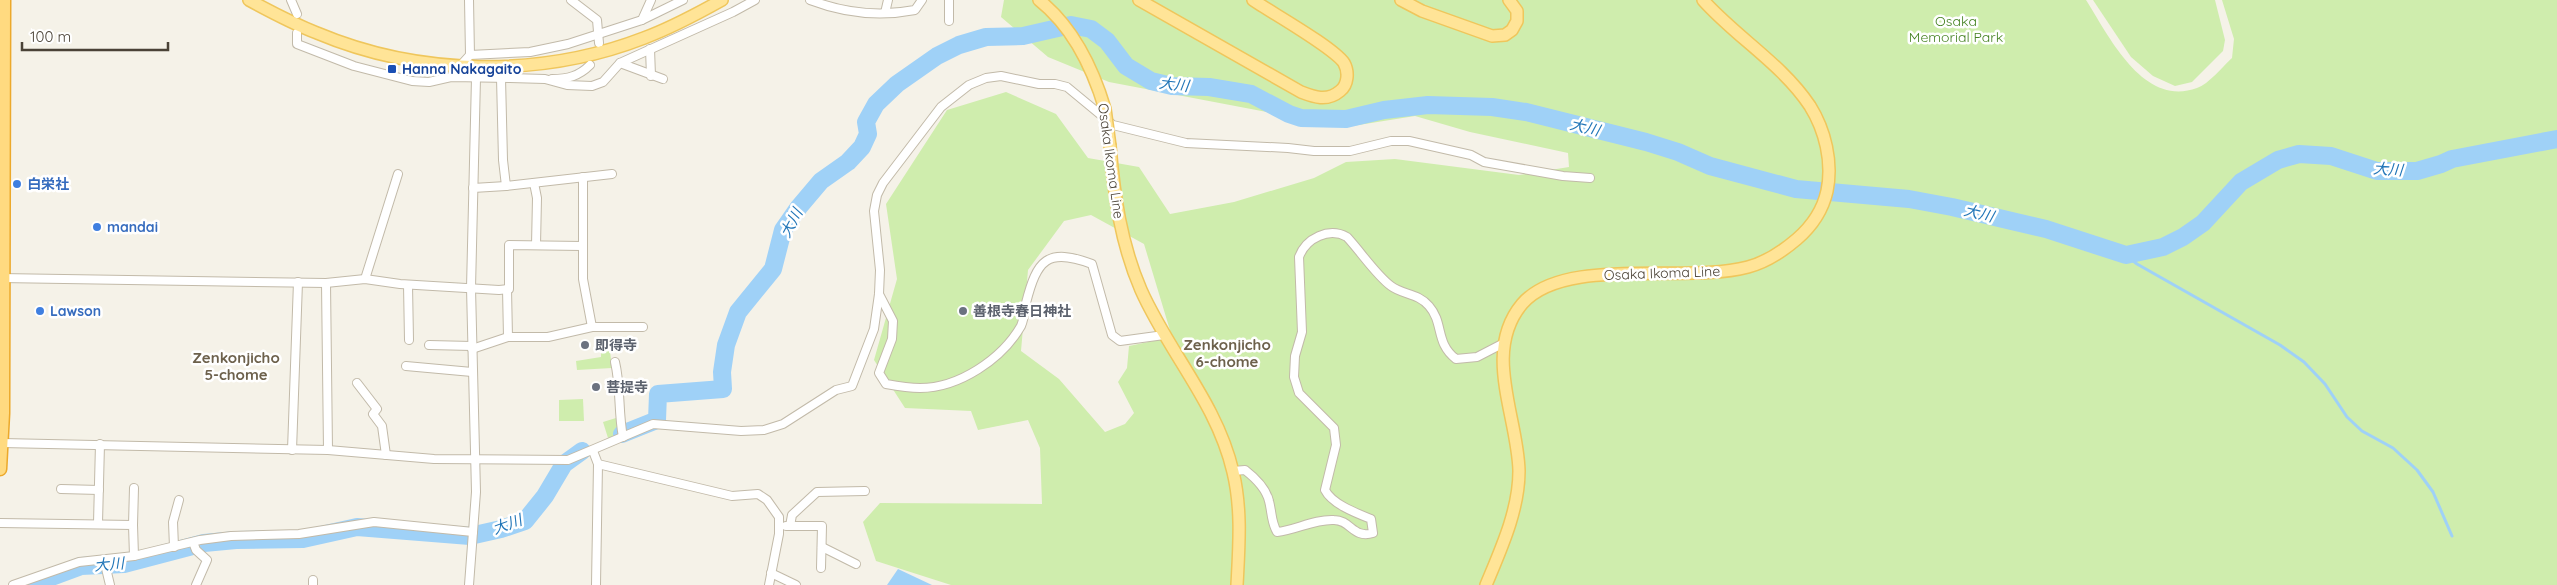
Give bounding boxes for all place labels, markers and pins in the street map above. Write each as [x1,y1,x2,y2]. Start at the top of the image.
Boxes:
place label: Hanna Nakagaito [402,60,522,78]
marker: Hanna Nakagaito [386,63,398,75]
place label: 白栄社 [27,175,69,193]
marker: 白栄社 [11,178,23,190]
place label: mandai [107,218,158,236]
marker: mandai [91,221,103,233]
place label: Lawson [50,302,101,320]
place label: 善根寺春日神社 [973,302,1071,320]
marker: Lawson [34,305,46,317]
marker: 善根寺春日神社 [957,305,969,317]
place label: 即得寺 [595,336,637,354]
marker: 即得寺 [579,339,591,351]
place label: 菩提寺 [606,378,648,396]
marker: 菩提寺 [590,381,602,393]

